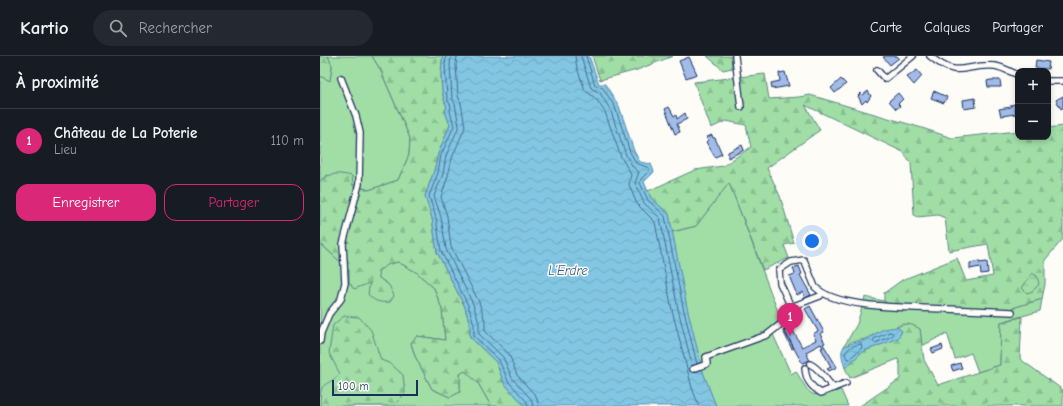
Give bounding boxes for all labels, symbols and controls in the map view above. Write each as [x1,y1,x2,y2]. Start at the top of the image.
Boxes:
search box [93,10,373,46]
text: Kartio [20,17,69,39]
icon: search [107,17,129,39]
text: Rechercher [139,19,212,37]
text: Carte [870,19,902,36]
text: Calques [924,19,970,36]
text: Partager [992,19,1043,36]
map controls [1015,68,1051,140]
button: + [1015,68,1051,104]
text: À proximité [16,73,99,92]
button: − [1015,104,1051,140]
text: Château de La Poterie [54,124,197,142]
text: 1 [26,133,32,148]
text: 110 m [271,133,304,148]
text: Lieu [54,142,77,157]
button: Enregistrer [16,184,156,221]
button: Partager [164,184,304,221]
your location [802,231,822,251]
water label: L'Erdre [548,263,588,278]
pin: 1 [777,303,803,336]
scale bar [332,378,418,397]
text: 100 m [338,380,369,393]

